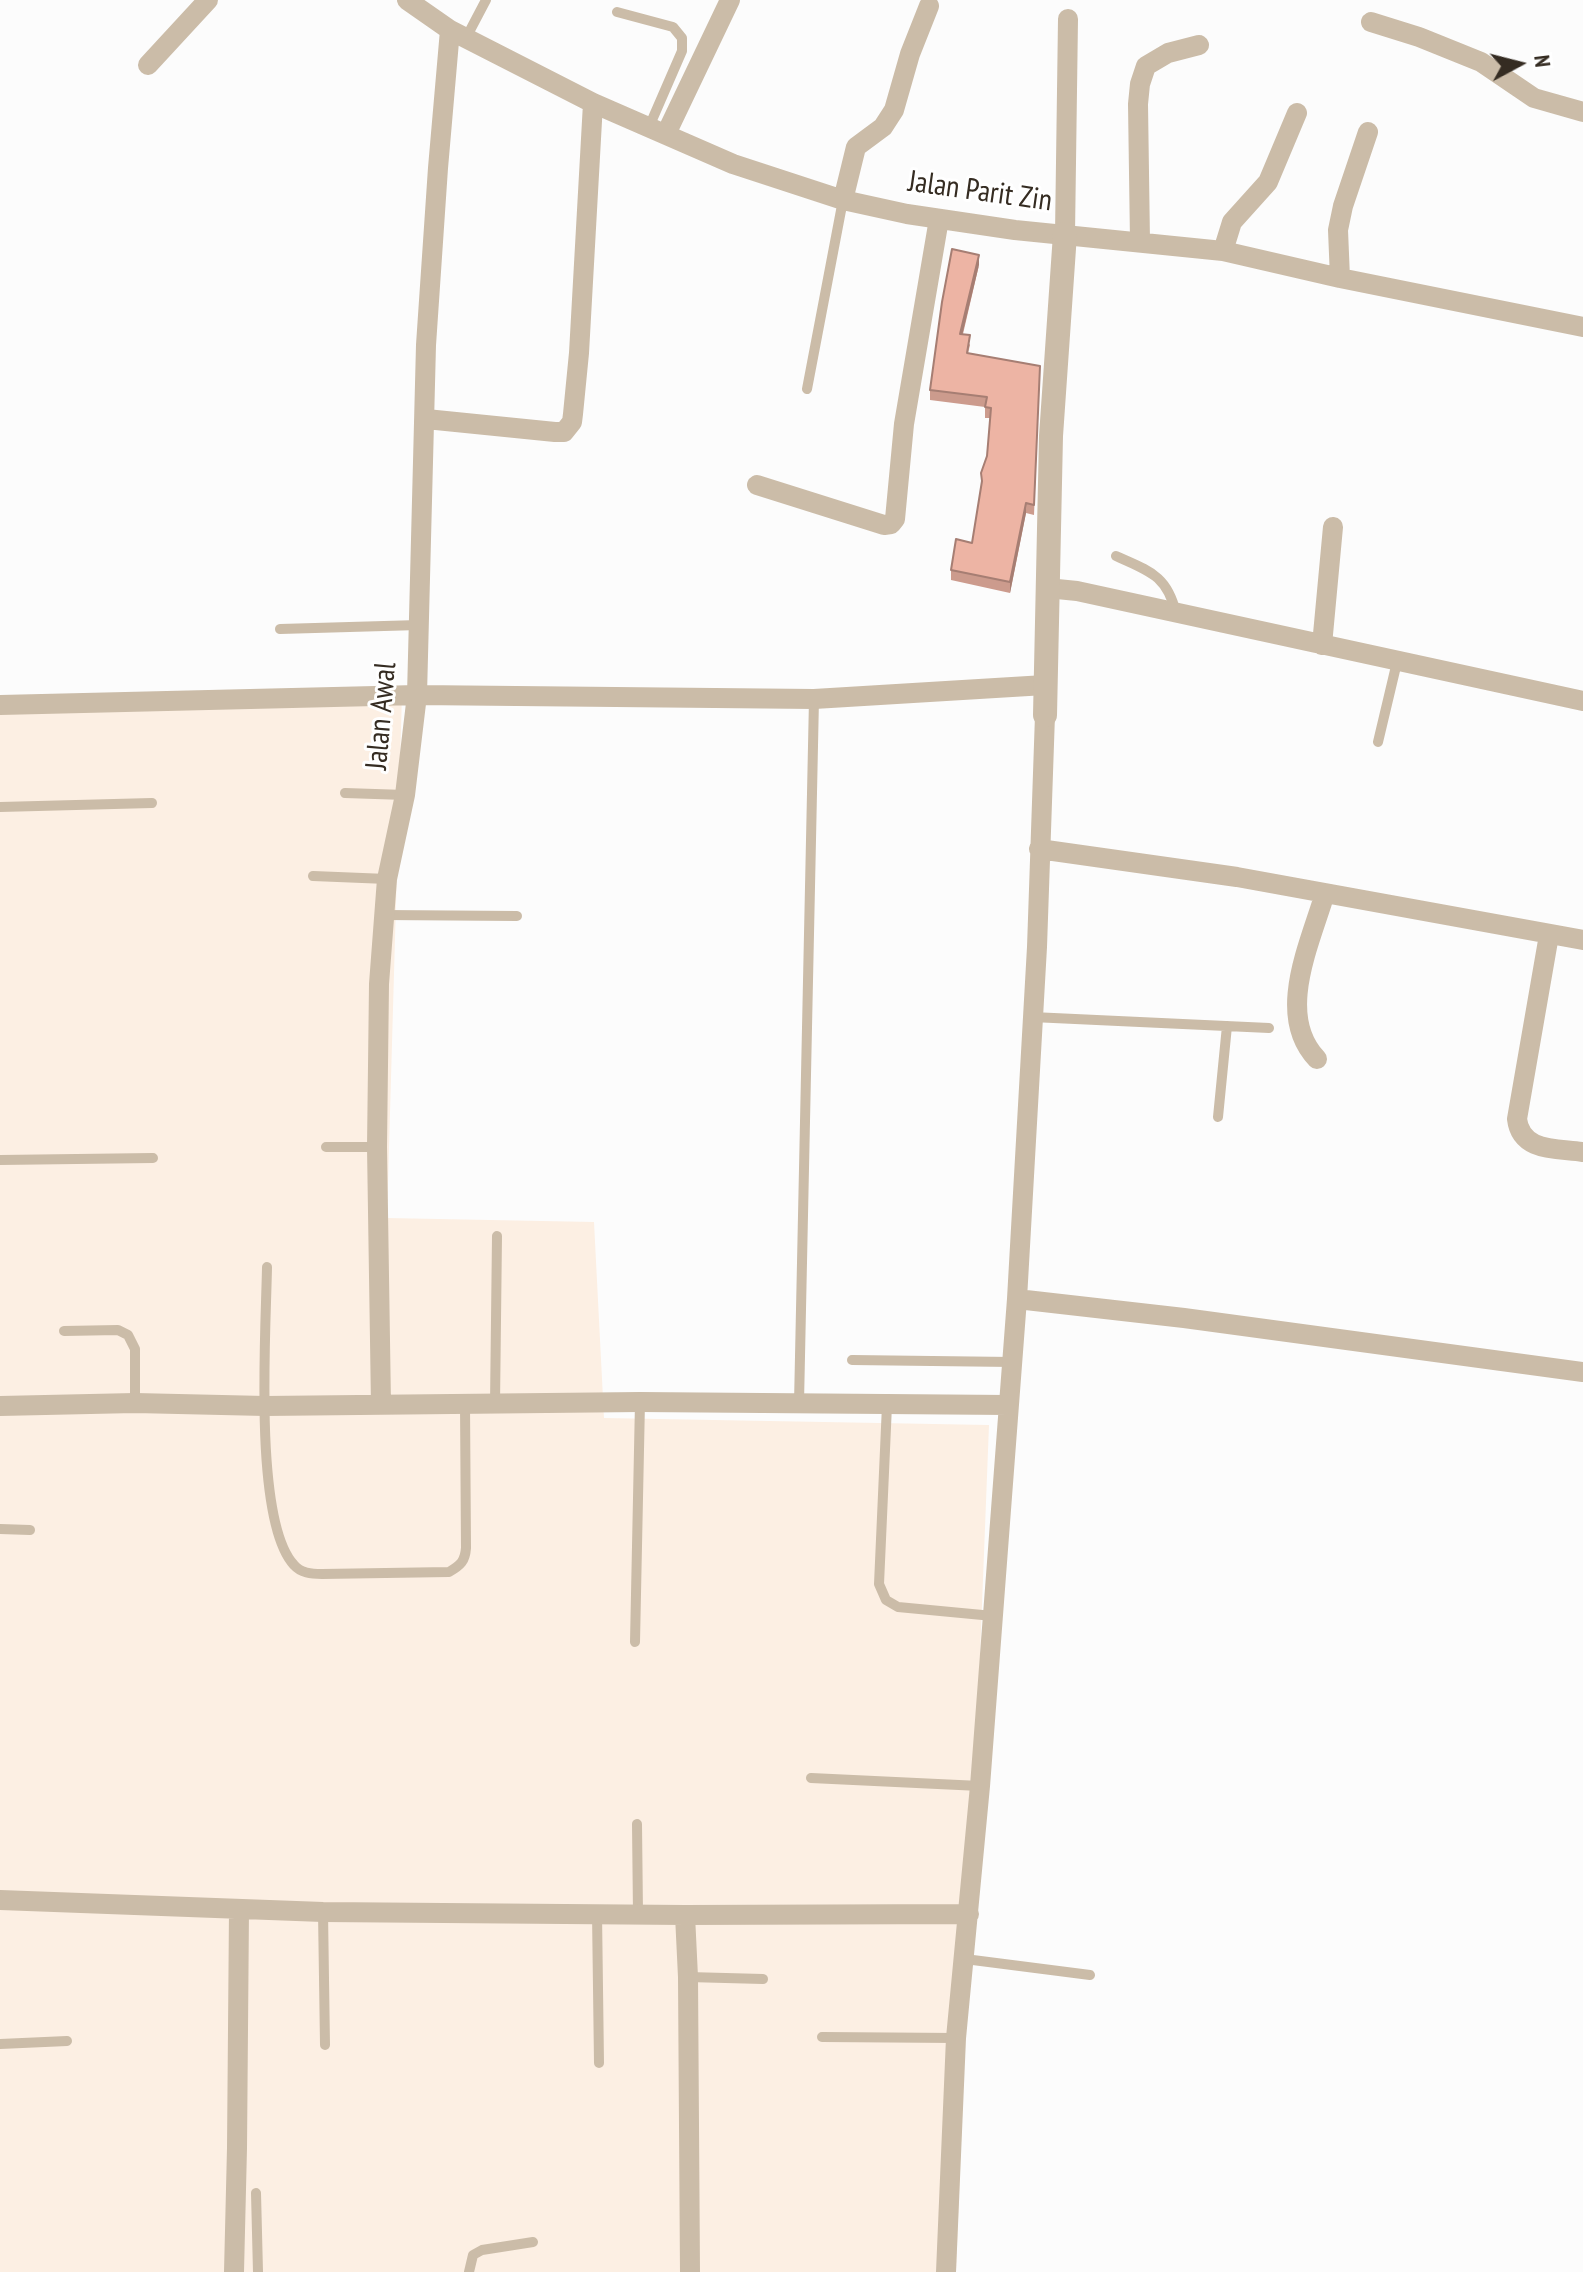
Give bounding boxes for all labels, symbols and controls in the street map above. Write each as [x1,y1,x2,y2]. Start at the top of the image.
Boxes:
north arrow [1479,24,1559,104]
text: N [1528,53,1557,69]
street label: Jalan Parit Zin [906,164,1054,220]
street label: Jalan Awal [359,661,405,771]

